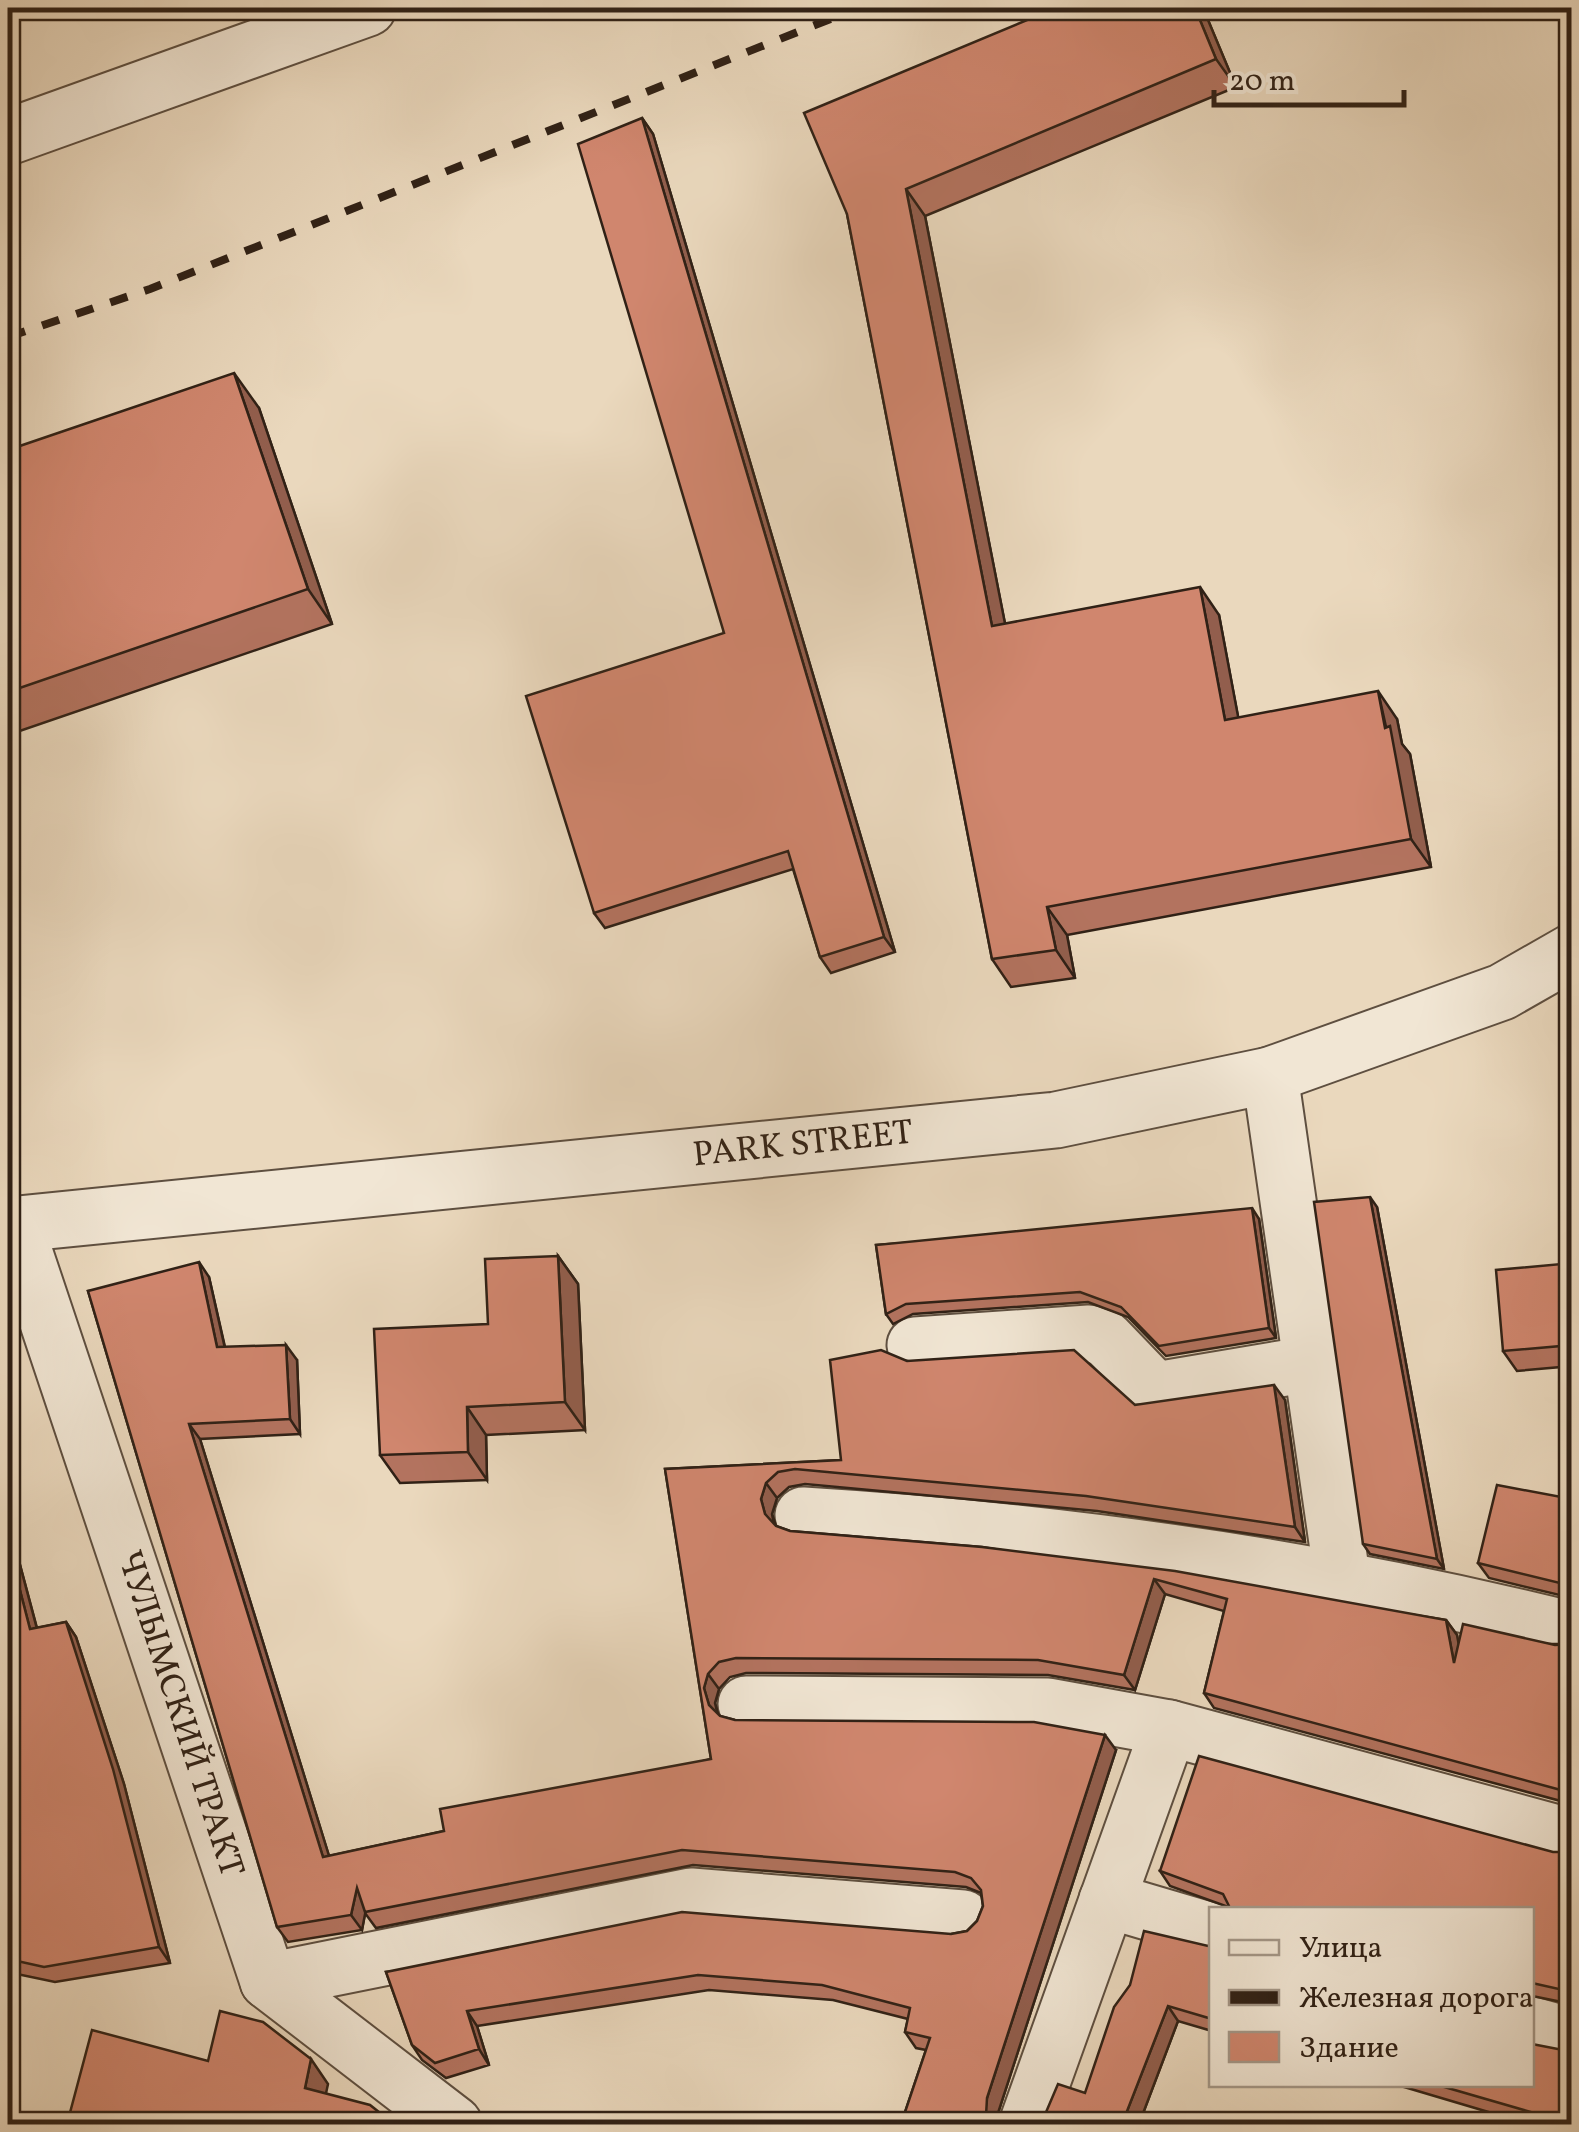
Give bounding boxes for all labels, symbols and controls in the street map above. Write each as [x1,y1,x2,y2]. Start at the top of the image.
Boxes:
scale bar [1214,45,1404,107]
text: 20 m [1229,61,1295,103]
street label: PARK STREET [691,1110,915,1180]
street label: ЧУЛЫМСКИЙ ТРАКТ [104,1544,254,1884]
legend [1209,1907,1534,2087]
text: Улица [1299,1928,1382,1970]
text: Железная дорога [1299,1978,1534,2020]
text: Здание [1299,2028,1399,2070]

